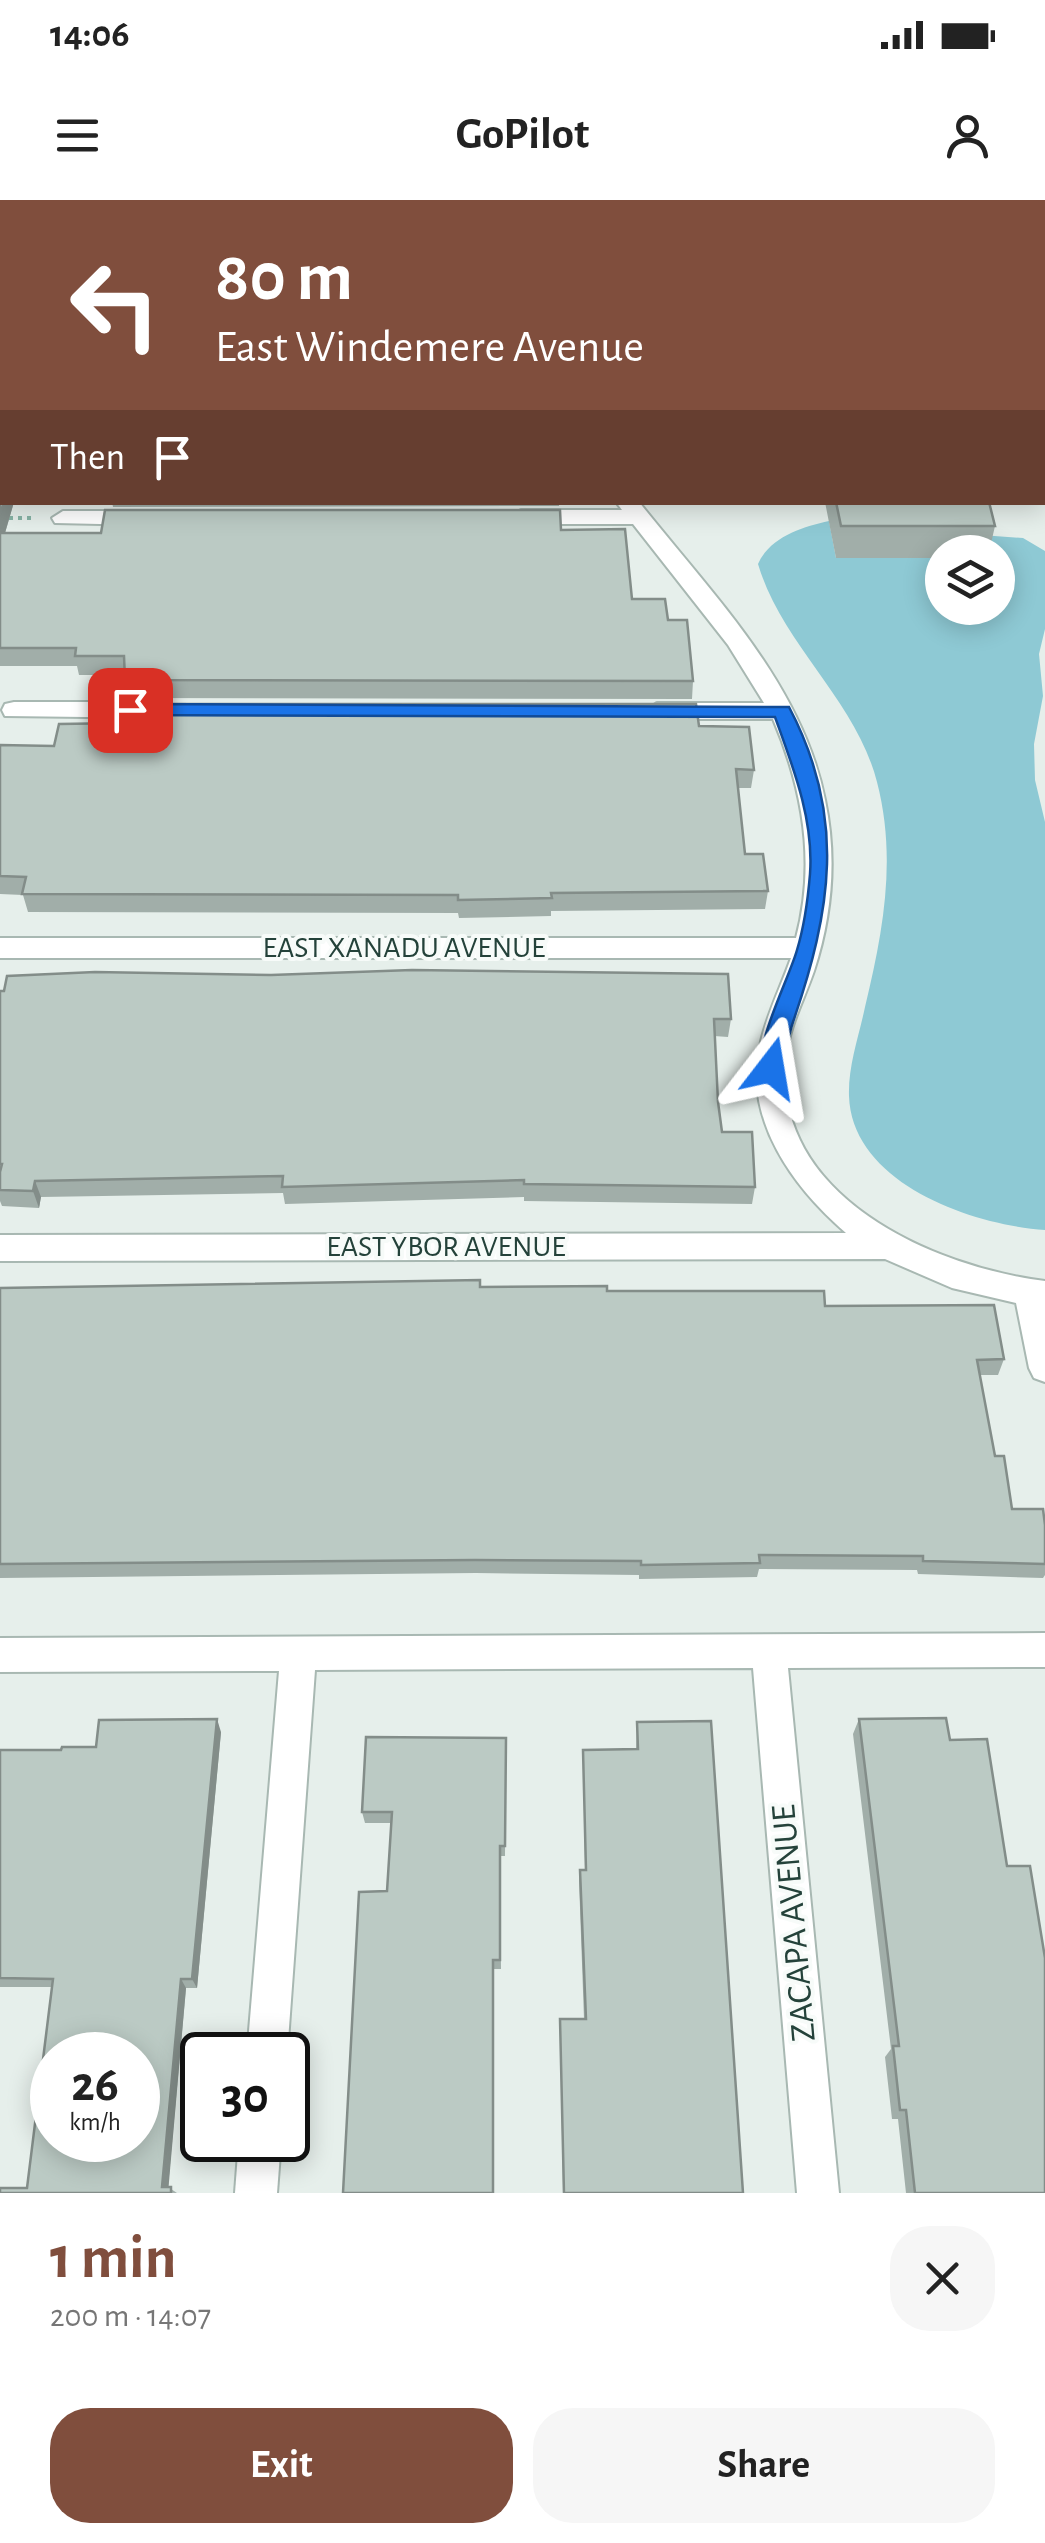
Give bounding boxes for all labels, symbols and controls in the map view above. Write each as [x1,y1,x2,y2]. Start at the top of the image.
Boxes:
text: 14:06 [50,16,130,54]
icon: menu [50,108,105,163]
icon: person [940,108,995,163]
text: GoPilot [456,112,589,157]
icon: left [50,240,180,370]
text: 80 m [215,243,353,313]
text: East Windemere Avenue [215,325,644,370]
icon: arrive [145,430,200,485]
text: Then [50,439,125,477]
map controls [925,535,1015,625]
button: layers [925,535,1015,625]
pin [88,668,173,753]
icon: arrive [103,683,158,738]
street label: EAST XANADU AVENUE [263,933,546,963]
position arrow [719,1016,823,1120]
street label: EAST YBOR AVENUE [326,1232,566,1262]
street label: ZACAPA AVENUE [766,1803,822,2043]
speed limit sign: 30 [180,2032,310,2162]
text: 26 [71,2060,119,2110]
text: km/h [69,2110,121,2135]
button: close [890,2226,995,2331]
text: 1 min [50,2229,176,2289]
text: 200 m · 14:07 [50,2300,211,2332]
button: Exit [50,2408,513,2523]
button: Share [533,2408,995,2523]

